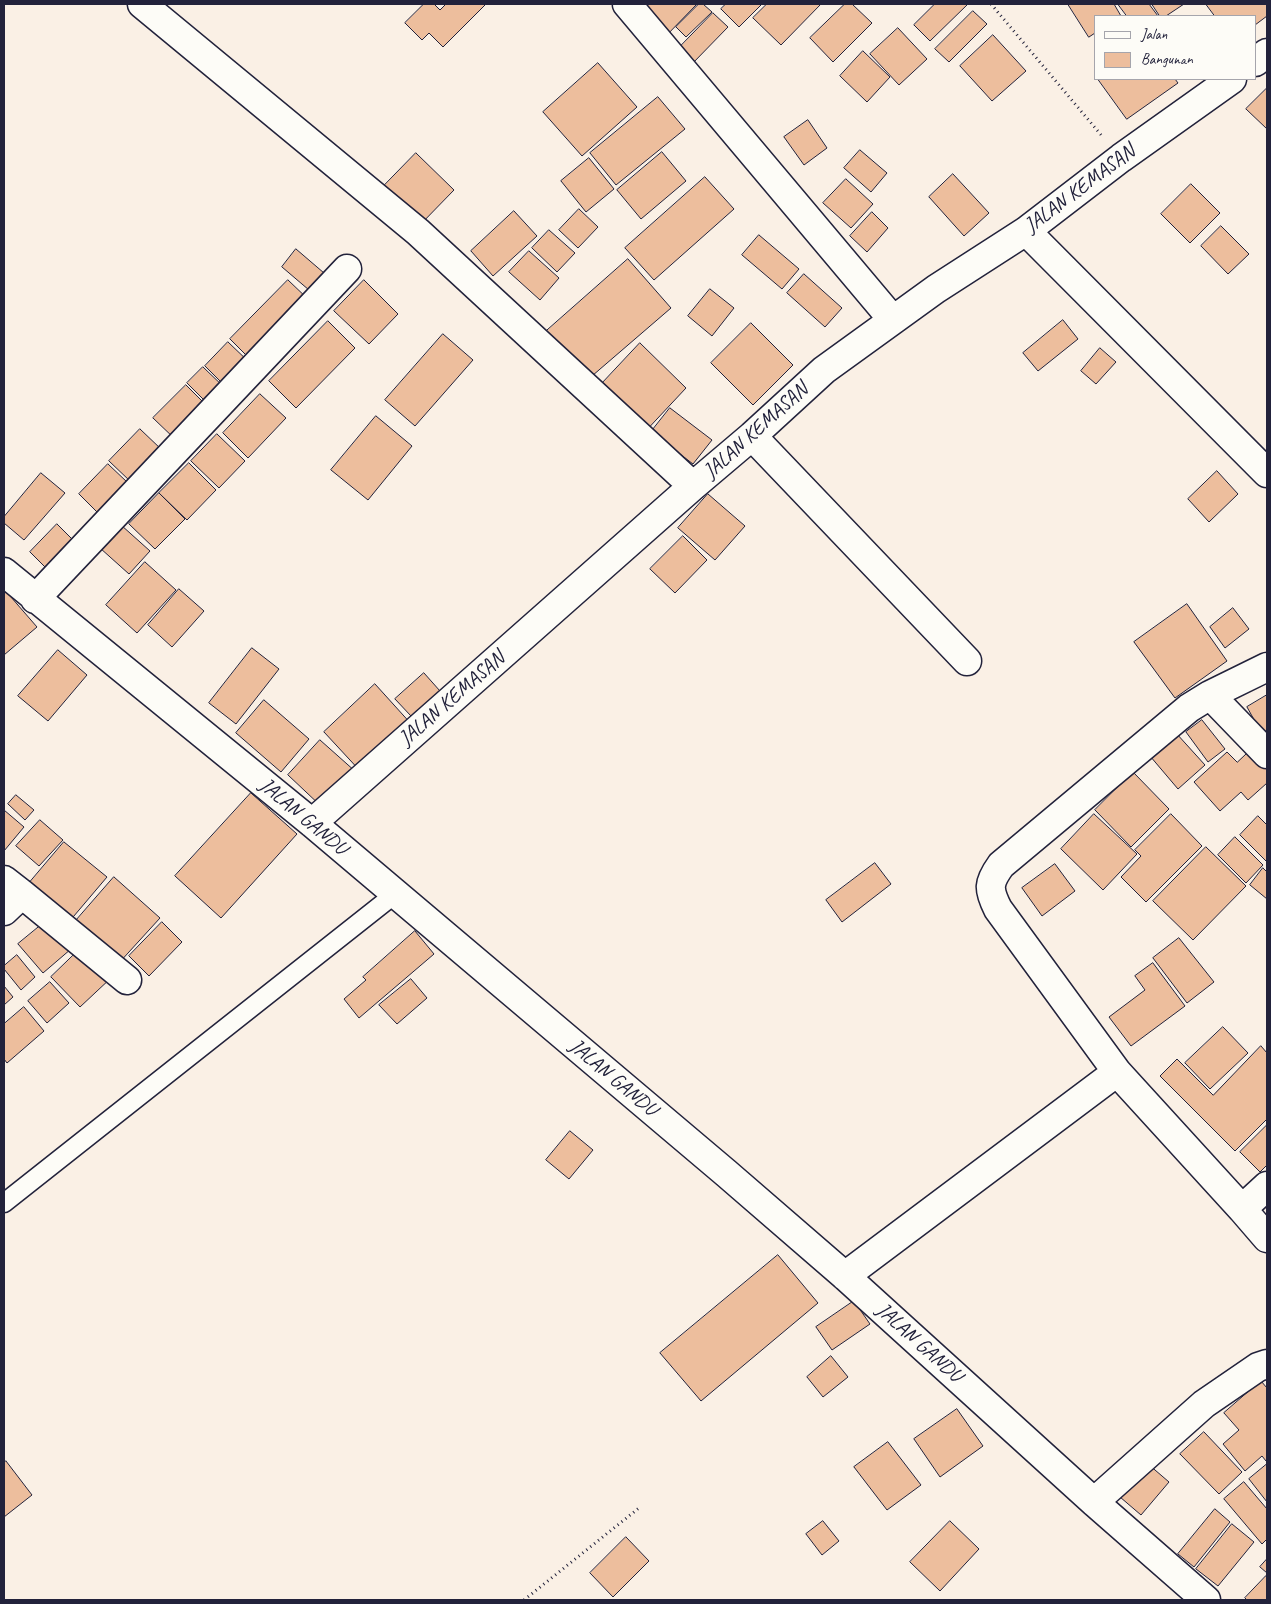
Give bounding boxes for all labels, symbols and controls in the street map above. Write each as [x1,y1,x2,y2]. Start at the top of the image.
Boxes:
legend [1094,15,1256,80]
text: Jalan [1141,25,1167,44]
text: Bangunan [1141,50,1193,69]
street label: JALAN KEMASAN [1020,139,1140,239]
street label: JALAN KEMASAN [699,378,813,484]
street label: JALAN KEMASAN [394,646,510,752]
street label: JALAN GANDU [254,773,352,861]
street label: JALAN GANDU [564,1034,662,1122]
street label: JALAN GANDU [871,1298,967,1388]

